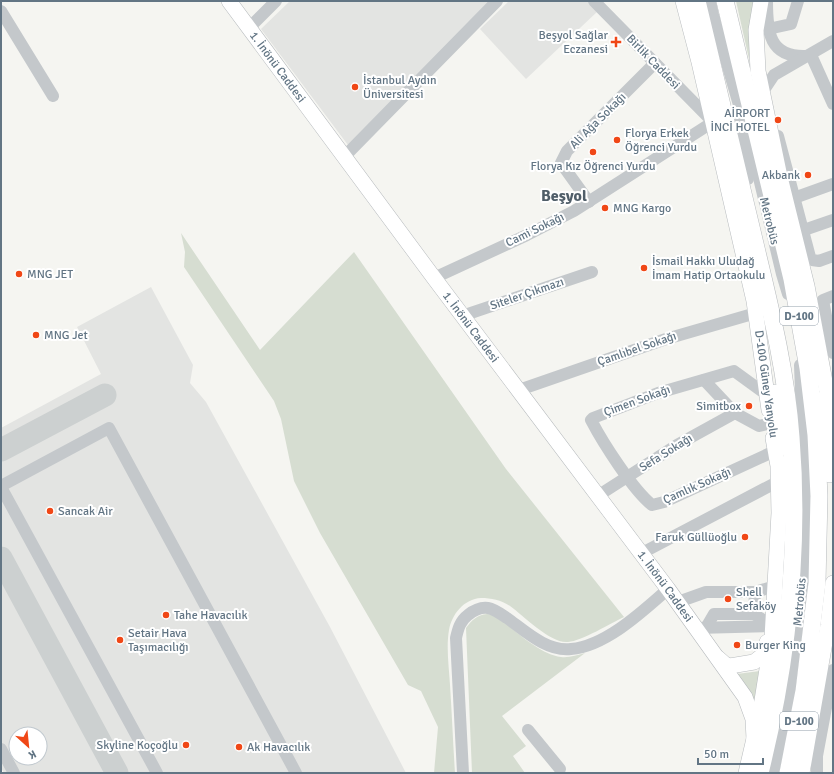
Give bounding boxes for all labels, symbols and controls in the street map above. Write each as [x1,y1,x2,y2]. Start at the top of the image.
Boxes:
street label: 1. İnönü Caddesi [246,28,309,105]
place label: Beşyol Sağlar Eczanesi [539,28,609,57]
street label: Birlik Caddesi [623,31,683,93]
marker: Beşyol Sağlar Eczanesi [611,37,621,47]
place label: İstanbul Aydın Üniversitesi [363,73,436,102]
marker: İstanbul Aydın Üniversitesi [350,82,360,92]
street label: Ali Ağa Sokağı [567,90,629,152]
place label: AİRPORT İNCİ HOTEL [710,106,770,135]
marker: AİRPORT İNCİ HOTEL [773,115,783,125]
place label: Florya Erkek Öğrenci Yurdu [625,126,697,155]
marker: Florya Erkek Öğrenci Yurdu [612,135,622,145]
marker: Florya Kız Öğrenci Yurdu [588,147,598,157]
place label: Florya Kız Öğrenci Yurdu [530,159,656,174]
place label: Akbank [762,168,800,183]
marker: Akbank [803,170,813,180]
district label: Beşyol [541,186,587,206]
street label: Metrobüs [756,196,782,246]
place label: MNG Kargo [613,201,671,216]
marker: MNG Kargo [600,203,610,213]
street label: Cami Sokağı [503,209,567,251]
place label: İsmail Hakkı Uludağ İmam Hatip Ortaokulu [652,254,765,283]
marker: İsmail Hakkı Uludağ İmam Hatip Ortaokulu [639,263,649,273]
place label: MNG JET [27,267,73,282]
marker: MNG JET [14,269,24,279]
street label: Siteler Çıkmazı [488,274,566,314]
street label: 1. İnönü Caddesi [439,289,502,365]
road number: D-100 [780,307,818,325]
place label: MNG Jet [44,328,88,343]
street label: Çamlıbel Sokağı [596,328,678,370]
street label: D-100 Güney Yanyolu [751,329,781,439]
marker: MNG Jet [31,330,41,340]
street label: Çimen Sokağı [602,382,672,420]
place label: Simitbox [696,399,741,414]
marker: Simitbox [744,401,754,411]
street label: Sefa Sokağı [637,431,695,475]
street label: Çamlık Sokağı [661,464,733,508]
place label: Sancak Air [58,504,113,519]
marker: Sancak Air [45,506,55,516]
place label: Faruk Güllüoğlu [655,530,737,545]
marker: Faruk Güllüoğlu [740,532,750,542]
street label: 1. İnönü Caddesi [634,548,697,625]
street label: Metrobüs [790,577,810,627]
place label: Shell Sefaköy [736,585,777,614]
marker: Shell Sefaköy [723,594,733,604]
place label: Tahe Havacılık [174,608,248,623]
marker: Tahe Havacılık [161,610,171,620]
place label: Setair Hava Taşımacılığı [128,626,189,655]
marker: Setair Hava Taşımacılığı [115,635,125,645]
place label: Burger King [745,638,806,653]
marker: Burger King [732,640,742,650]
road number: D-100 [780,712,818,730]
north arrow [8,726,48,766]
place label: Skyline Koçoğlu [96,738,178,753]
marker: Skyline Koçoğlu [181,740,191,750]
place label: Ak Havacılık [247,740,310,755]
scale bar [698,740,763,766]
marker: Ak Havacılık [234,742,244,752]
text: K [26,747,38,762]
text: 50 m [704,747,729,762]

